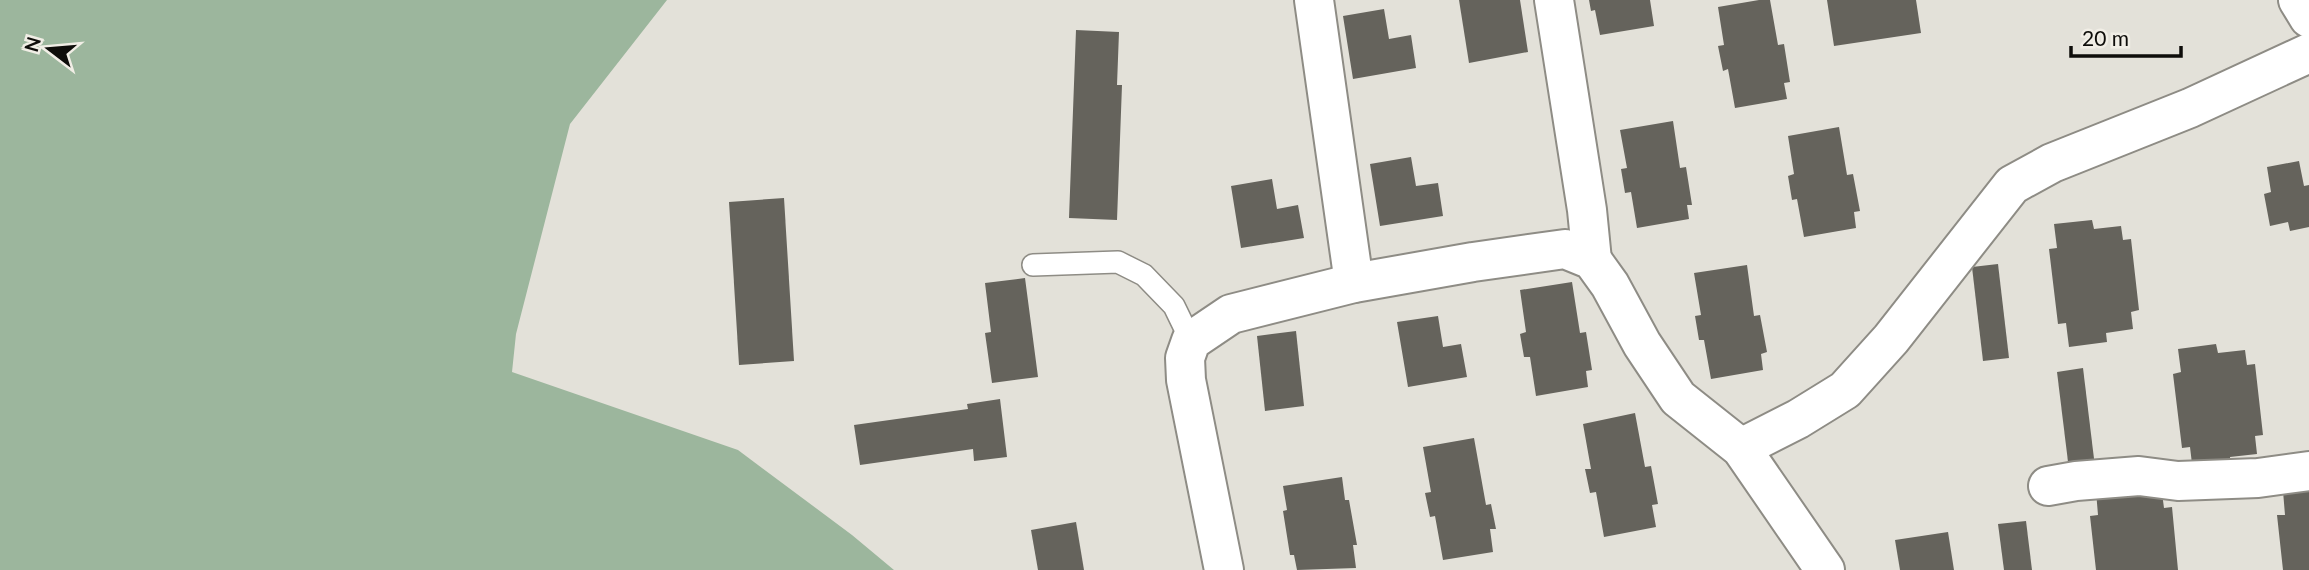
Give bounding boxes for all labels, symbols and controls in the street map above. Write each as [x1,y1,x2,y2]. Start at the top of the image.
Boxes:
north arrow [14,14,84,84]
scale bar [2071,14,2181,58]
text: 20 m [2082,25,2129,50]
text: N [19,34,45,54]

